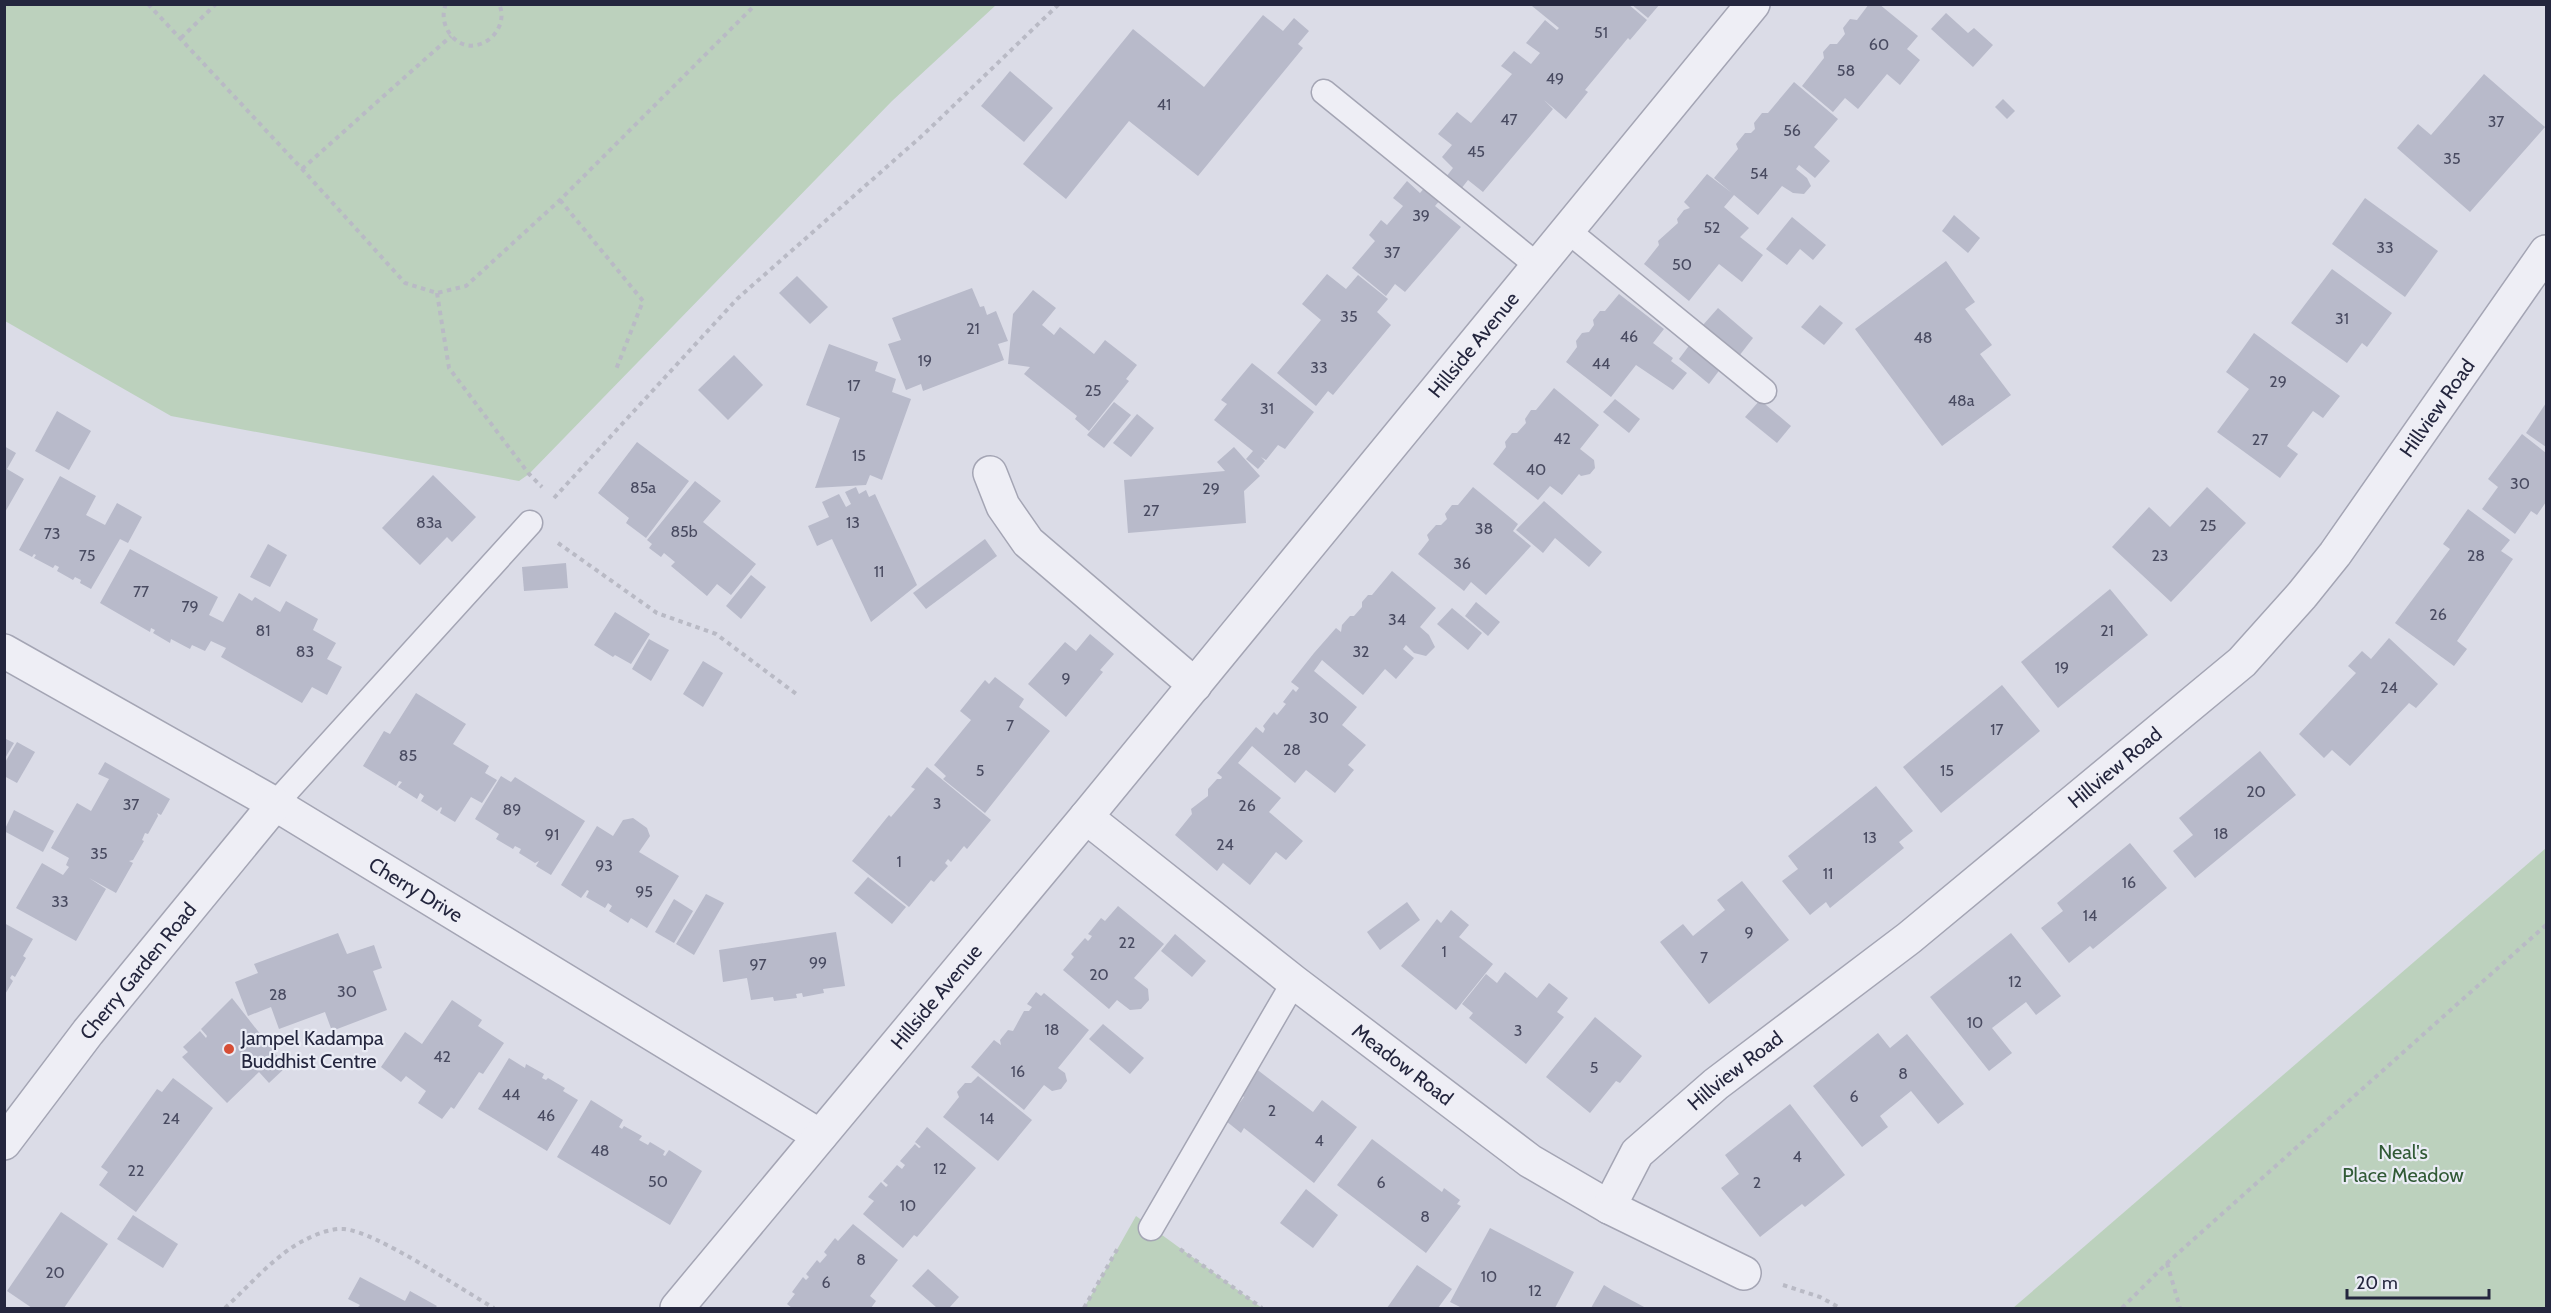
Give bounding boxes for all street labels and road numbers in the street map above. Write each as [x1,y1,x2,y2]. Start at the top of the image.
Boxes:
street label: Hillside Avenue [1423,287,1524,402]
street label: Hillview Road [2394,354,2480,462]
street label: Hillview Road [2063,722,2166,813]
street label: Cherry Drive [364,852,467,927]
street label: Cherry Garden Road [75,898,201,1044]
street label: Hillside Avenue [886,939,987,1054]
street label: Meadow Road [1348,1019,1458,1110]
street label: Hillview Road [1683,1026,1787,1115]

